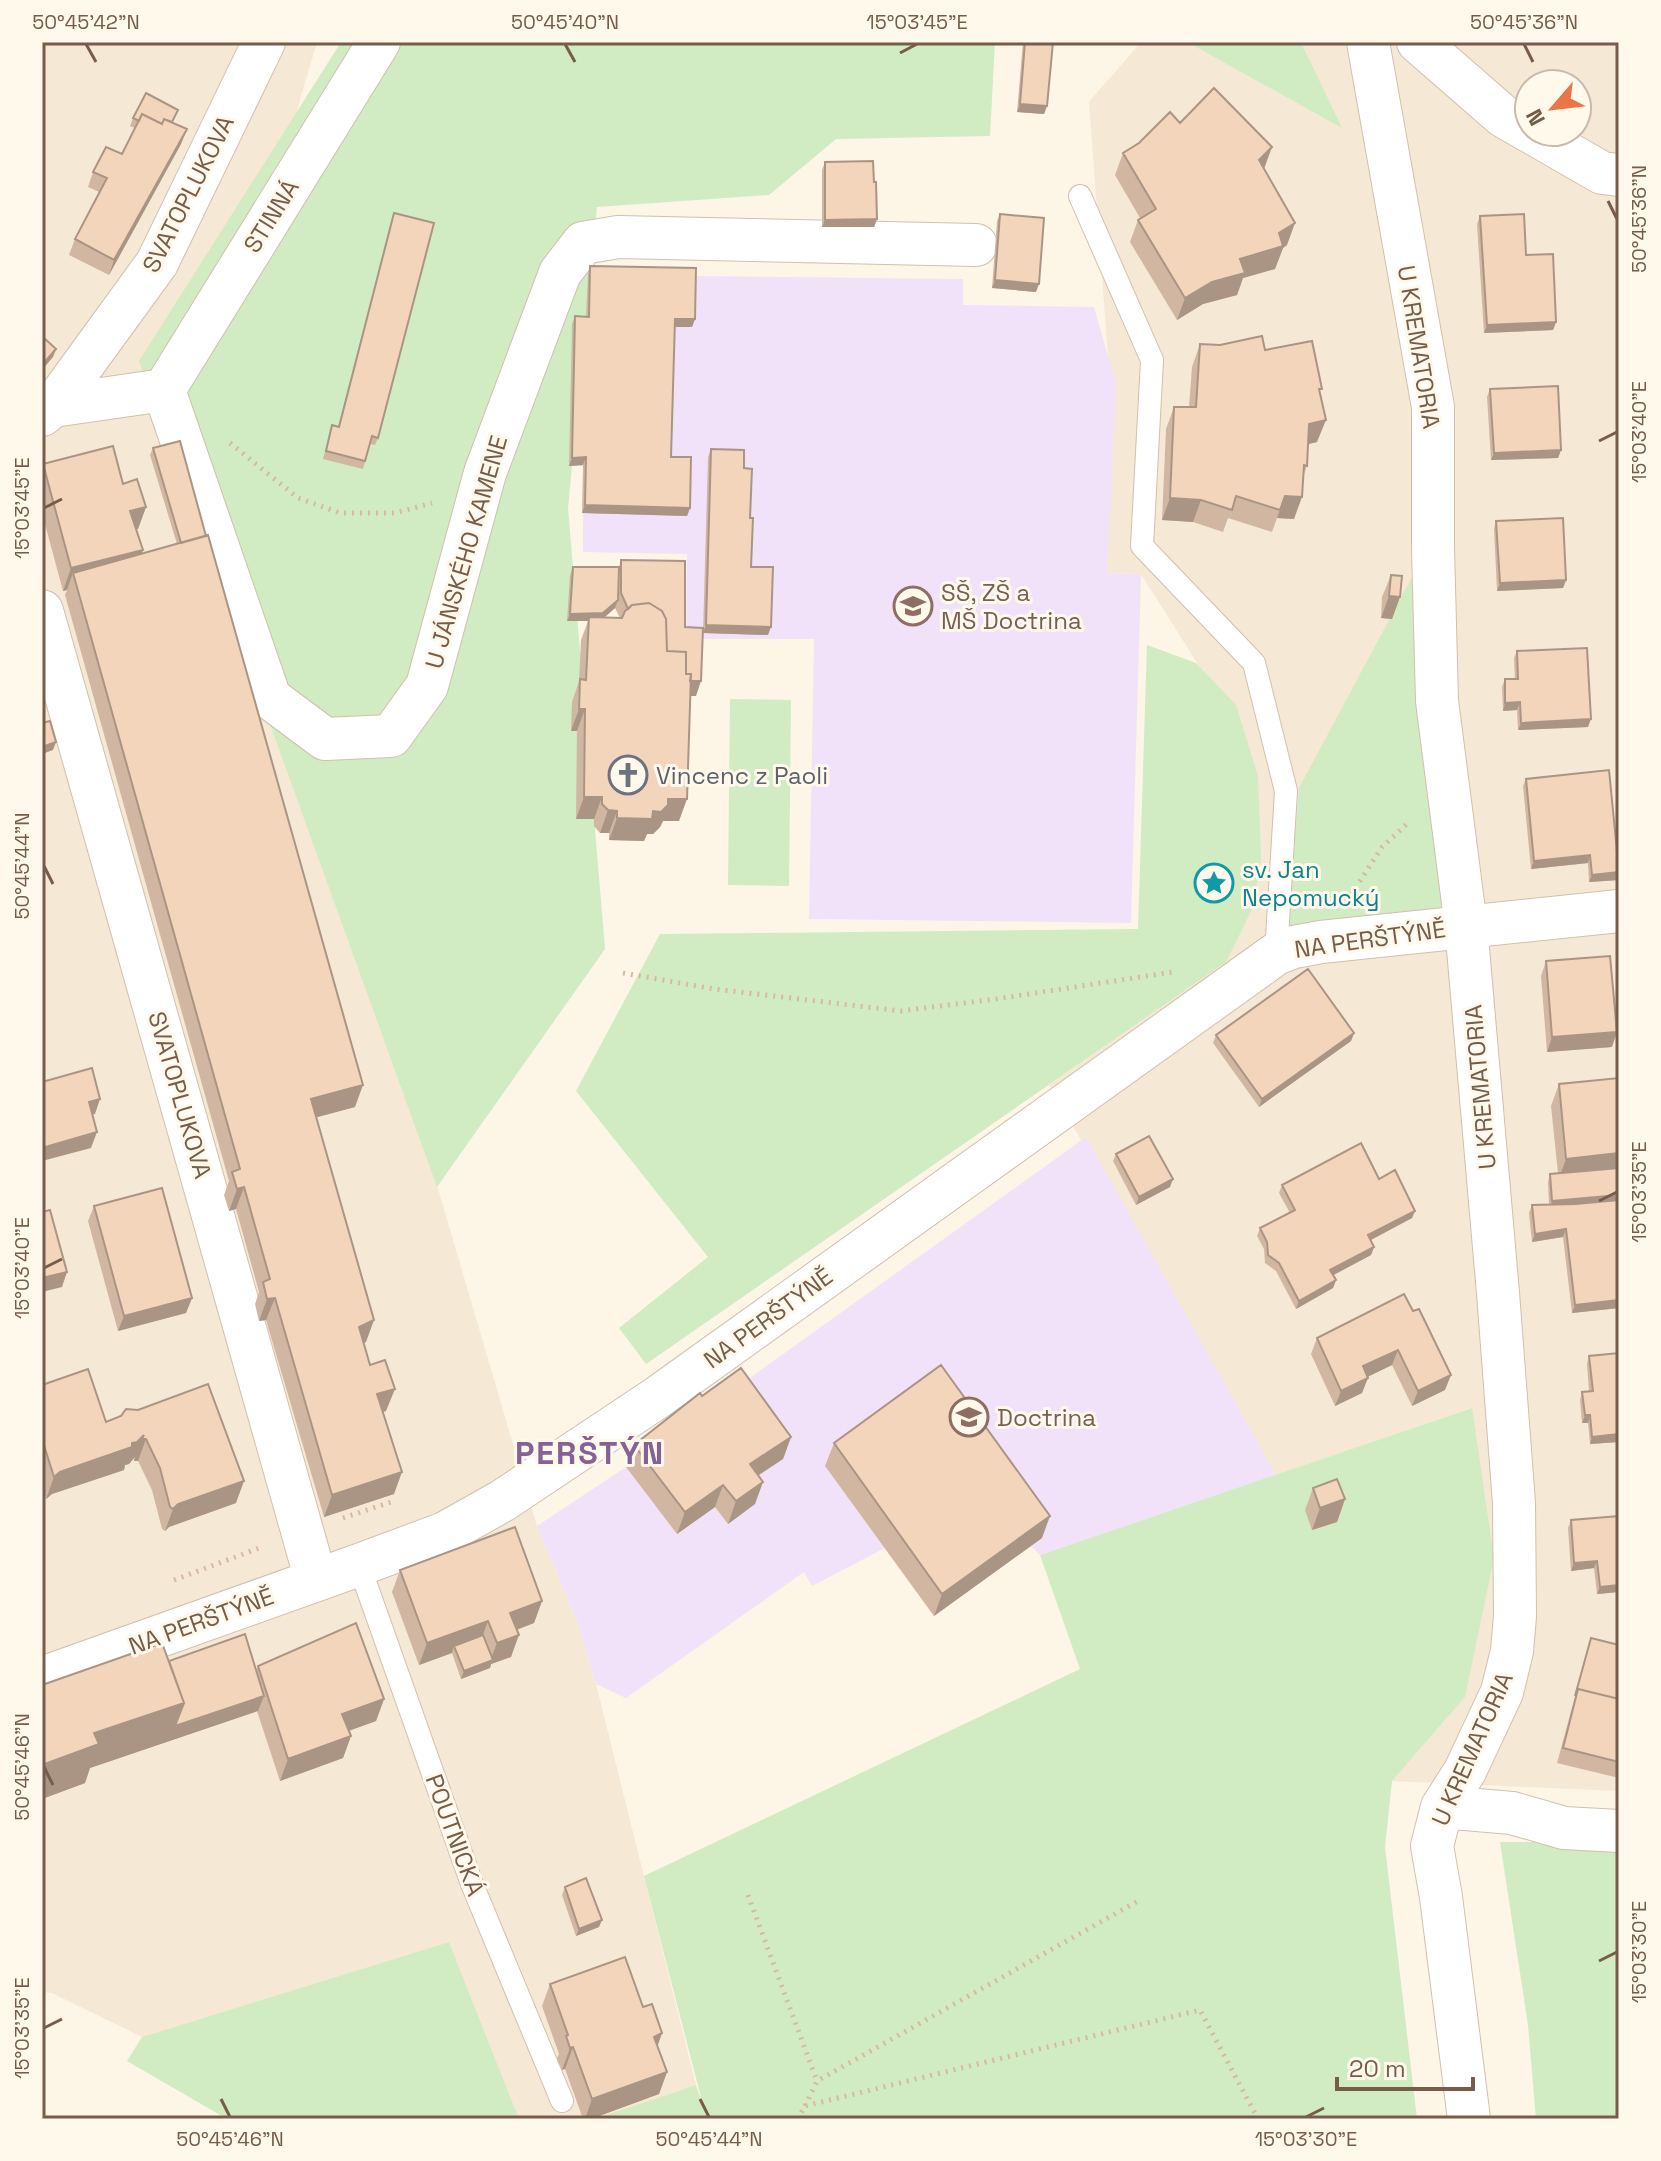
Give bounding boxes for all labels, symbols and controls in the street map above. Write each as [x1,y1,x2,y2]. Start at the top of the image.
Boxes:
text: 50°45'42"N [32,9,140,35]
text: 50°45'40"N [511,9,619,35]
text: 15°03'45"E [866,9,968,35]
text: 50°45'36"N [1470,9,1578,35]
north arrow [1513,68,1593,148]
text: N [1520,104,1551,130]
street label: SVATOPLUKOVA [135,110,241,278]
text: 50°45'36"N [1626,165,1652,273]
street label: STINNÁ [236,173,306,259]
street label: U KREMATORIA [1391,263,1447,431]
text: 15°03'40"E [1626,381,1652,483]
street label: U JÁNSKÉHO KAMENE [418,432,514,672]
text: 15°03'45"E [9,457,35,559]
place label: SŠ, ZŠ a MŠ Doctrina [941,577,1082,636]
school or university icon: SŠ, ZŠ a MŠ Doctrina [892,585,934,627]
church icon: Vincenc z Paoli [607,754,649,796]
place label: Vincenc z Paoli [656,760,828,791]
text: 50°45'44"N [9,812,35,920]
place label: sv. Jan Nepomucký [1242,854,1380,913]
place icon: sv. Jan Nepomucký [1193,862,1235,904]
street label: NA PERŠTÝNĚ [1292,913,1448,965]
street label: U KREMATORIA [1457,1003,1503,1171]
street label: SVATOPLUKOVA [141,1008,219,1182]
text: 15°03'35"E [1626,1141,1652,1243]
text: 15°03'40"E [9,1217,35,1319]
street label: NA PERŠTÝNĚ [697,1261,839,1375]
school or university icon: Doctrina [948,1396,990,1438]
place label: Doctrina [997,1402,1096,1433]
district label: PERŠTÝN [515,1433,665,1473]
street label: NA PERŠTÝNĚ [124,1580,278,1662]
street label: U KREMATORIA [1424,1667,1520,1831]
text: 50°45'46"N [9,1713,35,1821]
street label: POUTNICKÁ [419,1770,491,1900]
text: 15°03'30"E [1626,1901,1652,2003]
text: 15°03'35"E [9,1977,35,2079]
scale bar [1337,2041,1473,2091]
text: 20 m [1349,2053,1406,2084]
text: 50°45'46"N [176,2126,284,2152]
text: 50°45'44"N [655,2126,763,2152]
text: 15°03'30"E [1255,2126,1357,2152]

